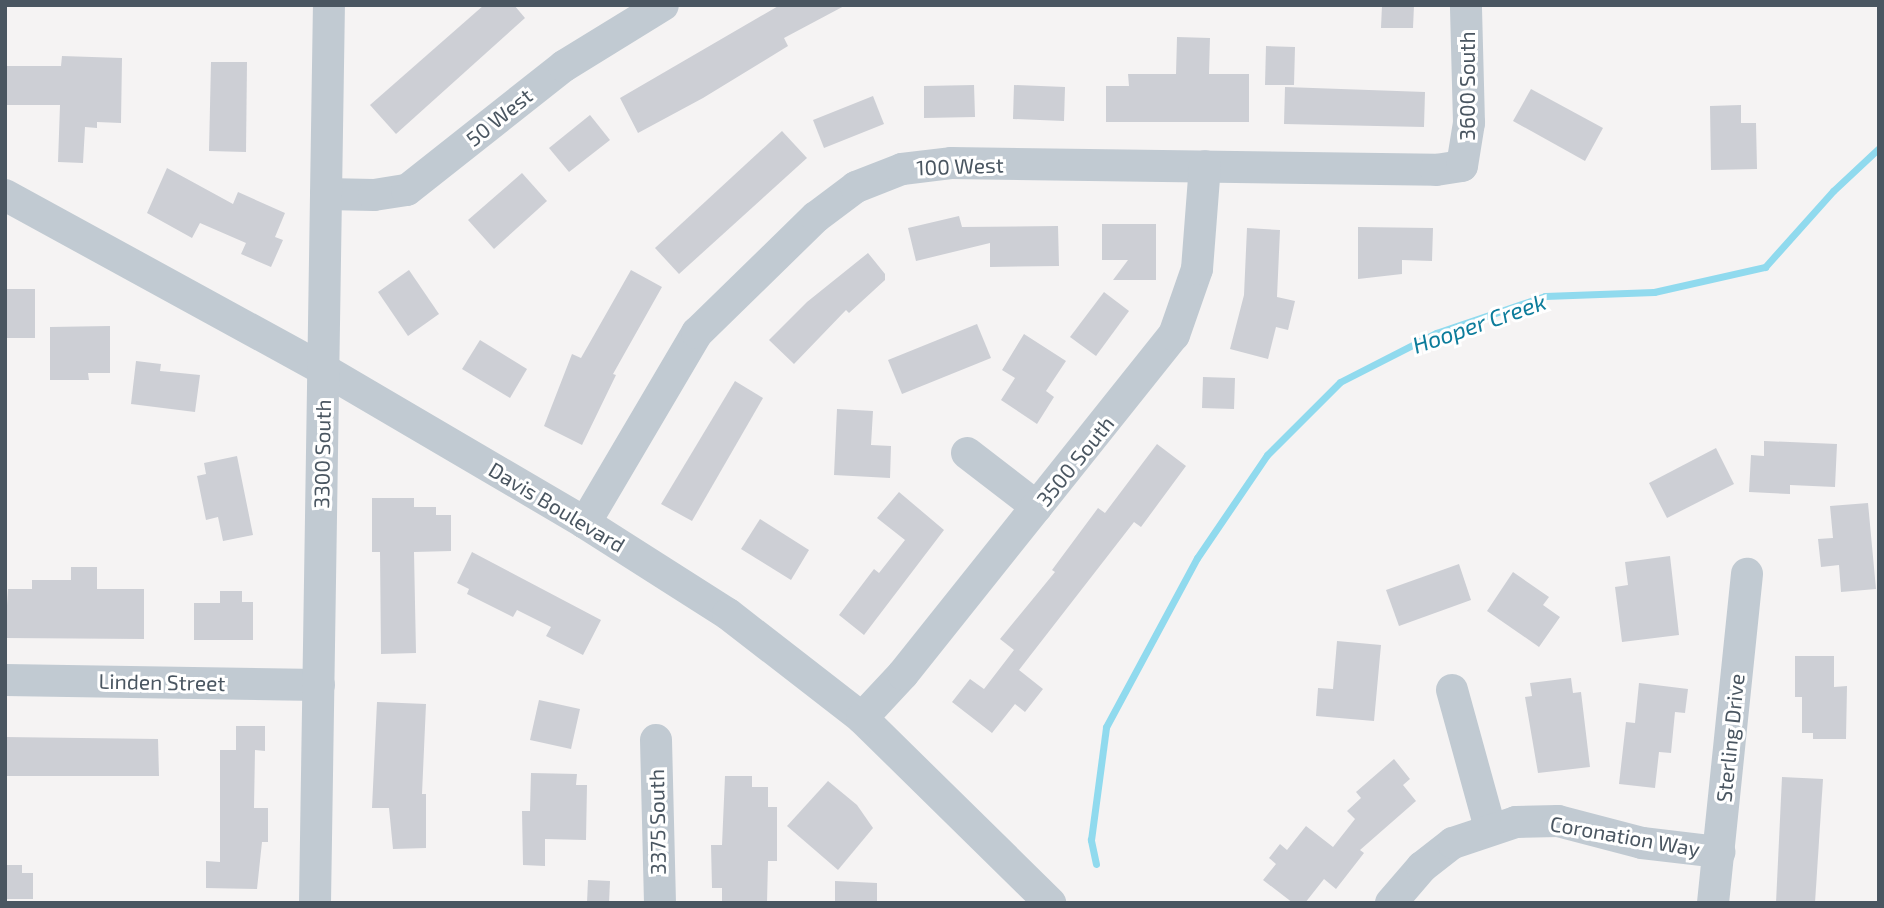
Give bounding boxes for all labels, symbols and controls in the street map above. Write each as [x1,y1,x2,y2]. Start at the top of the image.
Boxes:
street label: 3600 South [1454,31,1480,141]
street label: 50 West [461,83,537,151]
street label: 100 West [916,152,1004,180]
water label: Hooper Creek [1408,287,1550,359]
street label: 3300 South [308,399,336,509]
street label: 3500 South [1031,411,1119,511]
street label: Davis Boulevard [484,456,630,558]
street label: Linden Street [98,668,226,696]
street label: Sterling Drive [1711,672,1749,804]
street label: 3375 South [643,769,671,875]
street label: Coronation Way [1548,810,1702,862]

